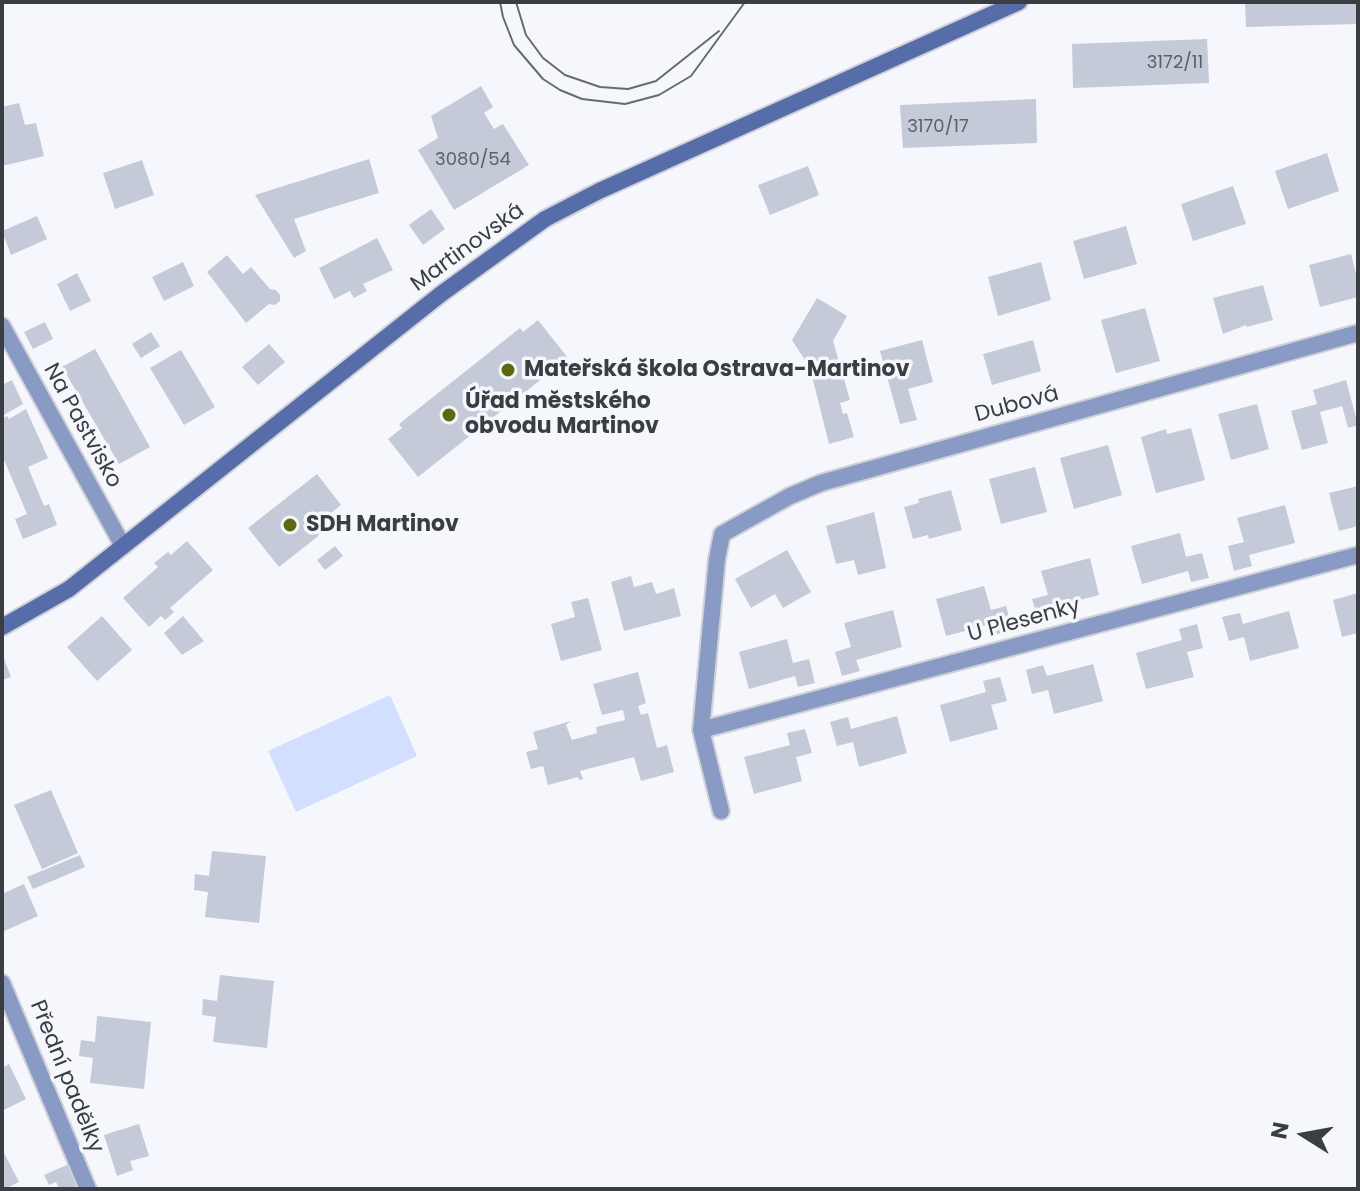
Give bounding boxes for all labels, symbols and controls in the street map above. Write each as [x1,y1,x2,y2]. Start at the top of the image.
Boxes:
house number: 3172/11 [1147,52,1203,74]
house number: 3170/17 [907,116,969,138]
house number: 3080/54 [435,149,511,171]
street label: Martinovská [406,198,530,298]
place label: Mateřská škola Ostrava-Martinov [524,357,909,383]
street label: Na Pastvisko [37,359,127,493]
marker: Mateřská škola Ostrava-Martinov [499,361,517,379]
street label: Dubová [972,381,1062,429]
place label: Úřad městského obvodu Martinov [465,389,659,440]
marker: Úřad městského obvodu Martinov [440,406,458,424]
place label: SDH Martinov [306,512,459,538]
marker: SDH Martinov [281,516,299,534]
street label: U Plesenky [965,593,1083,649]
street label: Přední padělky [23,997,109,1157]
north arrow [1264,1095,1344,1175]
text: N [1263,1119,1297,1141]

